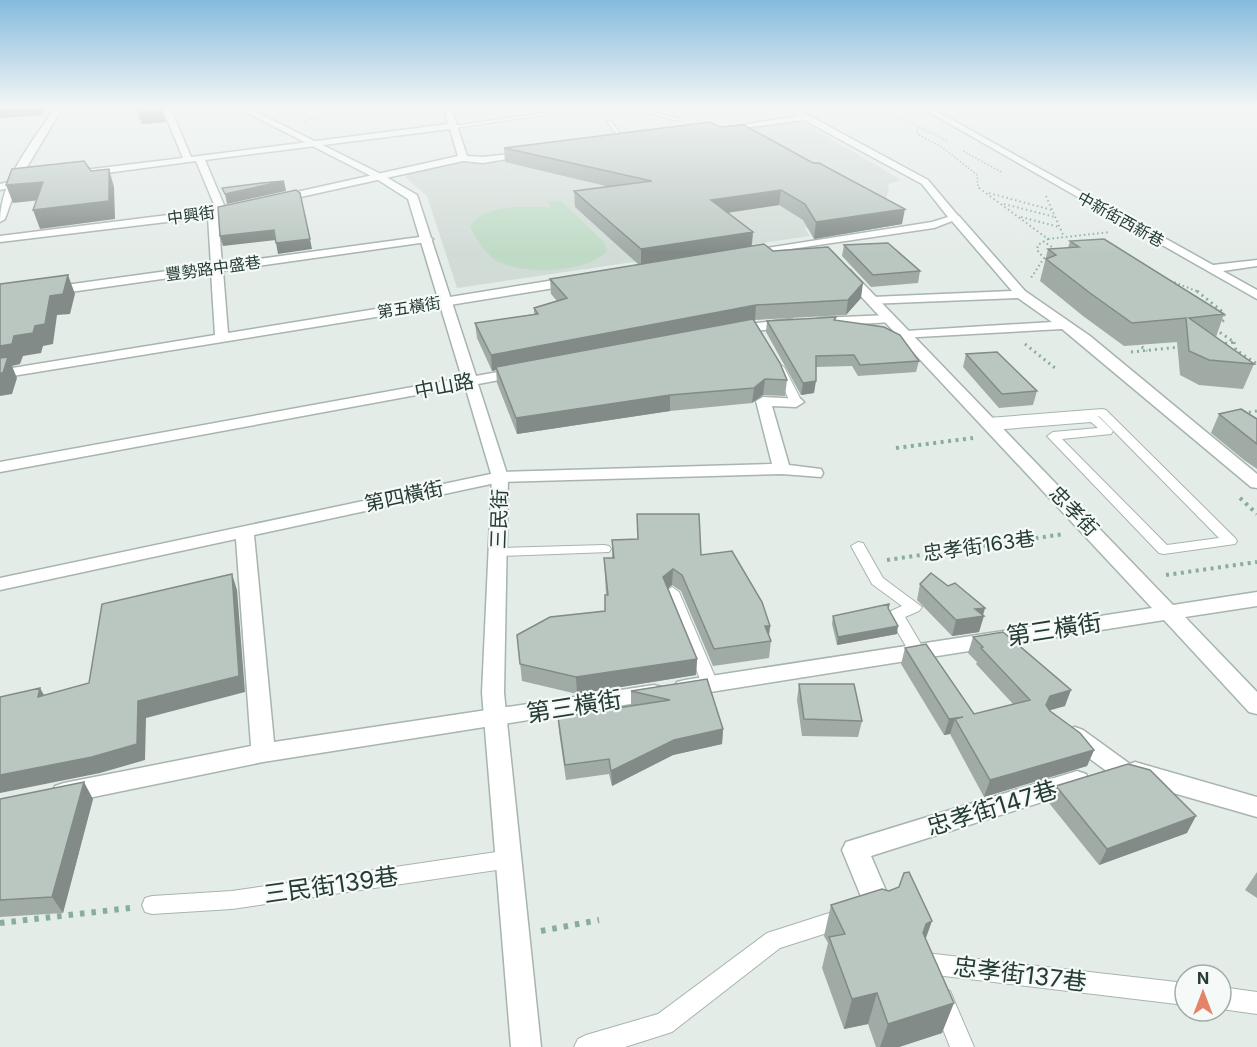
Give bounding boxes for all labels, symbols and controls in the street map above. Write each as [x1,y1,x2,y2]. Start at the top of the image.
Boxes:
street label: 中新街西新巷 [1074,187,1168,251]
street label: 中興街 [166,202,216,228]
street label: 豐勢路中盛巷 [164,251,262,285]
street label: 第五橫街 [376,292,442,322]
street label: 中山路 [412,368,476,404]
street label: 第四橫街 [362,476,446,516]
street label: 忠孝街 [1045,481,1103,541]
street label: 三民街 [486,489,512,549]
street label: 忠孝街163巷 [921,526,1037,566]
street label: 第三橫街 [1004,607,1104,651]
street label: 第三橫街 [524,684,624,728]
street label: 忠孝街147巷 [923,774,1061,842]
street label: 三民街139巷 [262,861,400,909]
street label: 忠孝街137巷 [952,951,1088,997]
north arrow [1173,963,1233,1023]
text: N [1197,968,1209,988]

